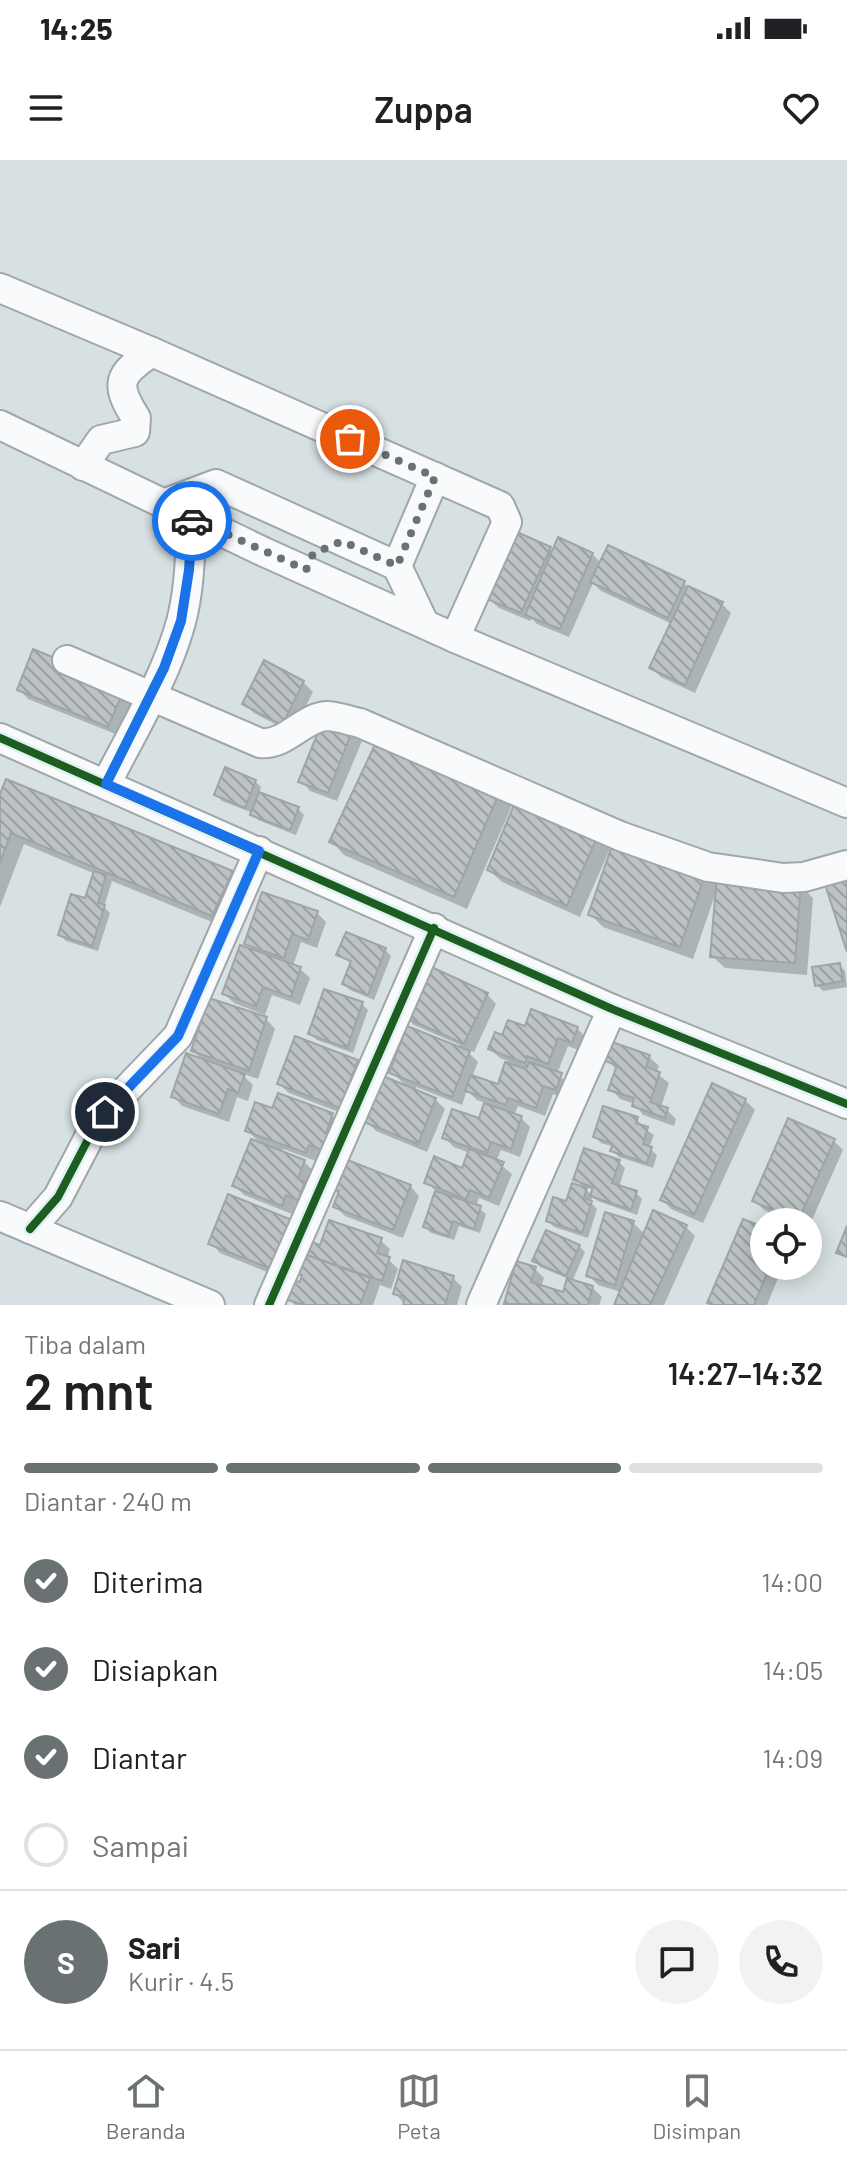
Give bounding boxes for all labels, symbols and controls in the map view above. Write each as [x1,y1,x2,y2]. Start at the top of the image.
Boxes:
text: 14:25 [40,10,113,46]
icon: menu [24,86,68,130]
icon: heart [779,86,823,130]
text: Zuppa [374,87,473,130]
pin [316,405,384,473]
icon: bag [328,417,372,461]
courier [152,481,232,561]
icon: car [170,499,214,543]
pin [71,1078,139,1146]
icon: home [83,1090,127,1134]
map controls [750,1208,822,1280]
button: locate [750,1208,822,1280]
text: Tiba dalam [24,1328,146,1359]
text: 14:27–14:32 [668,1355,823,1391]
text: 2 mnt [24,1358,154,1420]
text: Diantar · 240 m [24,1485,192,1516]
icon: check [24,1559,68,1603]
text: Diterima [92,1563,203,1599]
text: 14:00 [761,1566,823,1597]
icon: check [24,1647,68,1691]
text: Disiapkan [92,1651,218,1687]
text: 14:05 [763,1654,823,1685]
icon: check [24,1735,68,1779]
text: Diantar [92,1739,187,1775]
text: 14:09 [763,1742,823,1773]
text: Sampai [92,1827,189,1863]
button: chat [635,1920,719,2004]
button: phone [739,1920,823,2004]
text: Sari [128,1929,181,1965]
text: S [57,1944,75,1980]
text: Kurir · 4.5 [128,1965,234,1996]
tab: Beranda [106,2069,185,2143]
tab: Peta [397,2069,441,2143]
tab: Disimpan [652,2069,741,2143]

